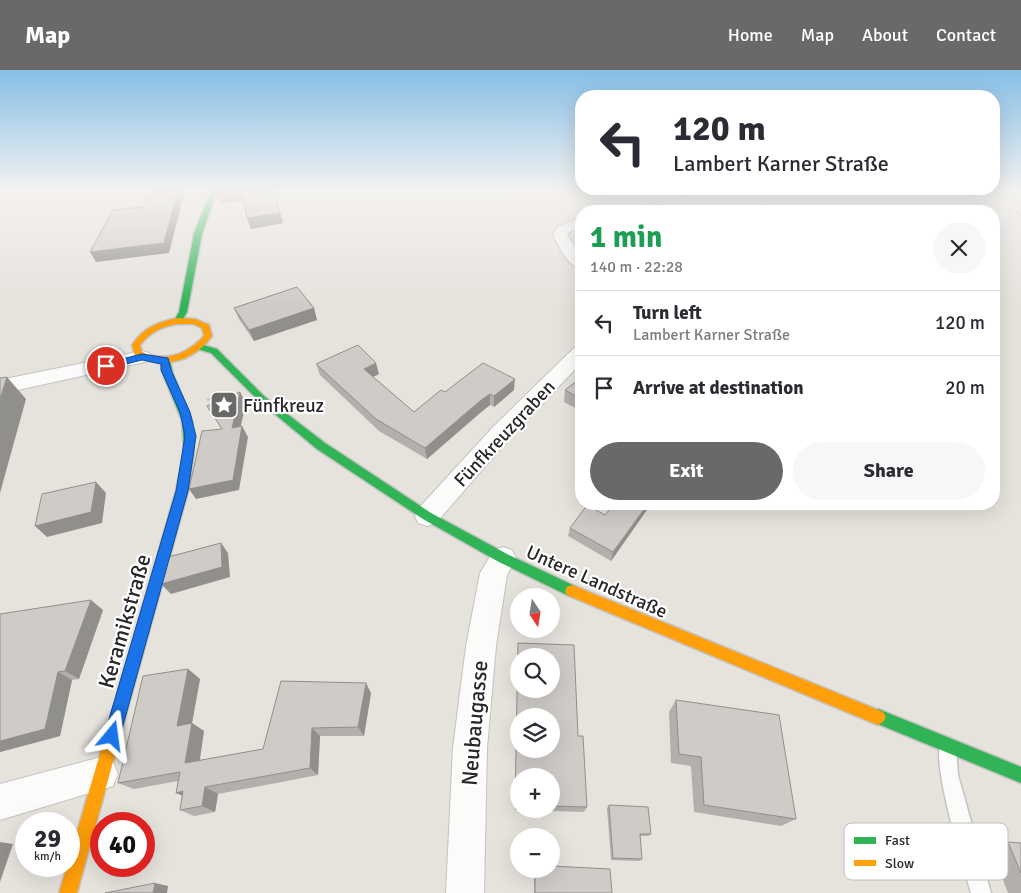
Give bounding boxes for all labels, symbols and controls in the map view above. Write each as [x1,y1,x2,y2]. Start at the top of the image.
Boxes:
text: Map [25,20,70,50]
text: Home [728,24,773,46]
text: Map [801,24,834,46]
text: About [862,24,908,46]
text: Contact [936,24,996,46]
text: 120 m [673,107,766,150]
icon: left [590,110,655,175]
text: Lambert Karner Straße [673,150,889,177]
text: 1 min [590,219,662,256]
button: close [933,222,985,274]
text: 140 m · 22:28 [590,257,683,277]
text: Turn left [633,301,702,325]
icon: left [590,309,618,337]
text: 120 m [935,311,985,335]
text: Lambert Karner Straße [633,325,790,345]
pin [85,345,127,387]
icon: arrive [92,352,120,380]
icon: arrive [590,374,618,402]
street label: Fünfkreuzgraben [449,375,560,492]
text: Arrive at destination [633,376,804,400]
text: 20 m [945,376,985,400]
place icon: Fünfkreuz [209,390,239,420]
place label: Fünfkreuz [243,394,324,418]
button: Exit [590,442,783,500]
button: Share [793,442,985,500]
street label: Untere Landstraße [522,540,671,624]
street label: Keramikstraße [92,551,157,691]
north arrow [510,588,560,638]
map controls [510,588,560,878]
button: search [510,648,560,698]
street label: Neubaugasse [456,659,493,787]
button: layers [510,708,560,758]
position arrow [85,709,137,761]
button: + [510,768,560,818]
speed limit sign: 40 [90,812,155,877]
text: 29 [34,823,61,854]
legend [844,823,1008,880]
button: − [510,828,560,878]
text: Fast [885,832,910,849]
text: km/h [34,849,61,864]
text: Slow [885,855,914,872]

